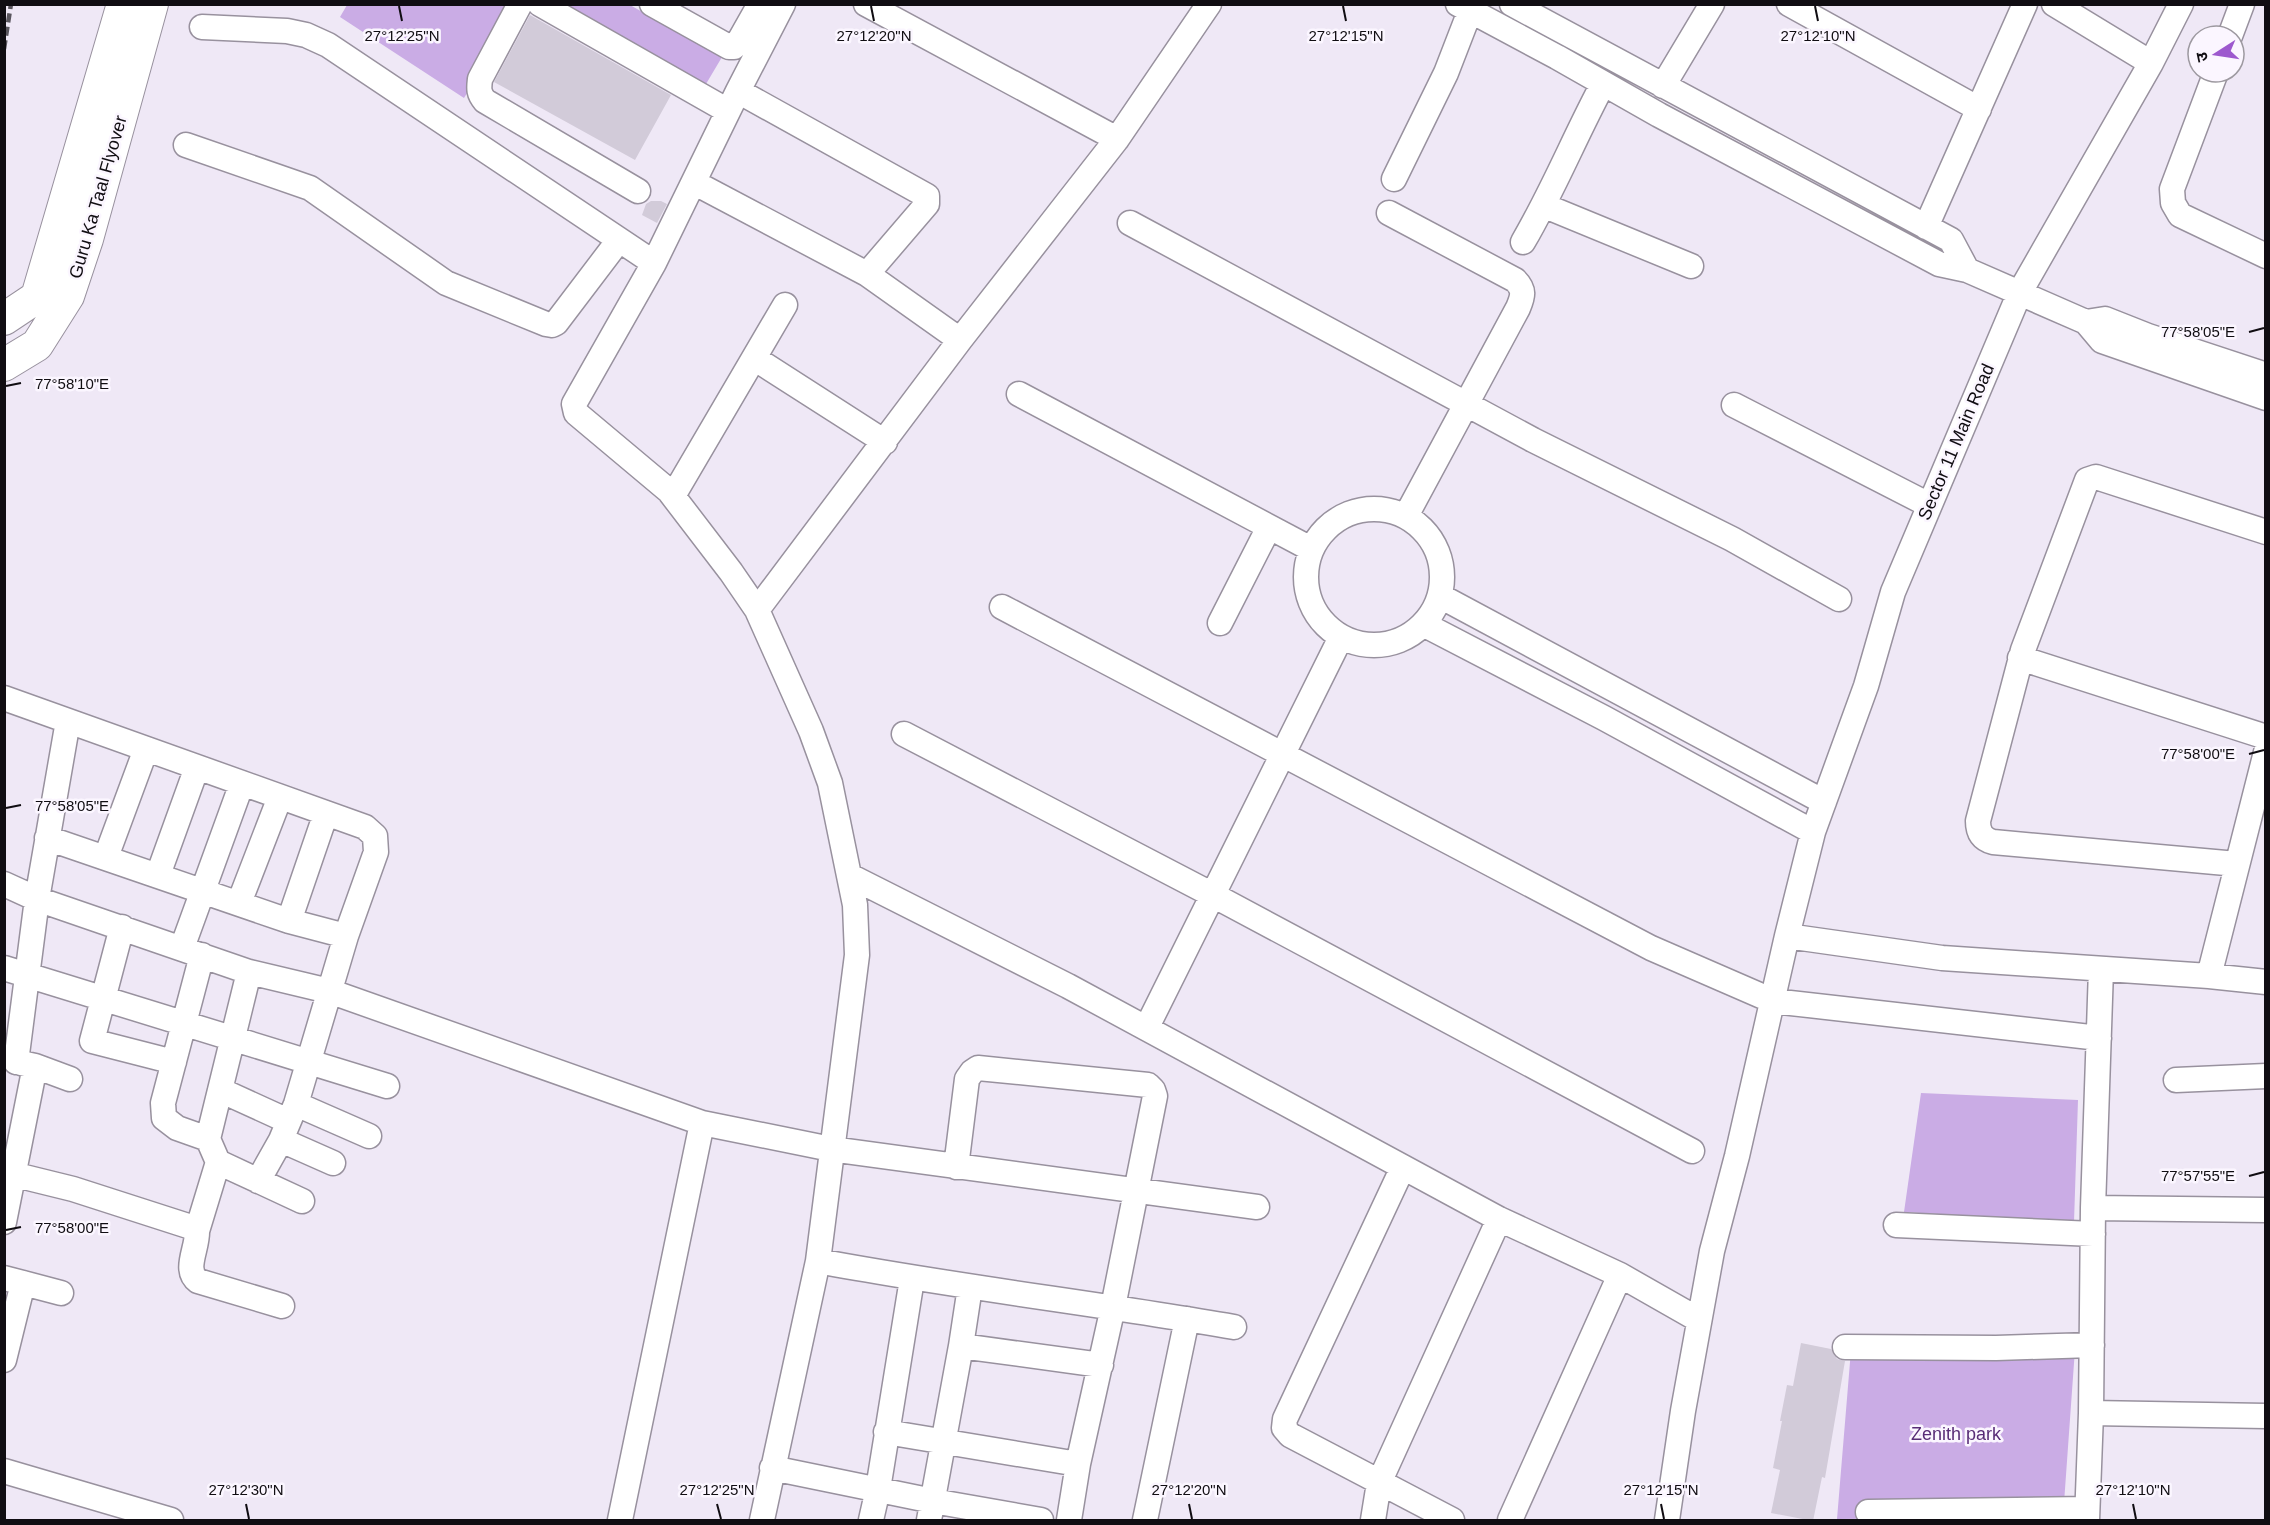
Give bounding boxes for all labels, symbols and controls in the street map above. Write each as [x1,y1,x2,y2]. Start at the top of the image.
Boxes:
north arrow [2186,24,2246,84]
text: 27°12'25"N [364,27,440,44]
text: 27°12'20"N [836,27,912,44]
text: 27°12'15"N [1308,27,1384,44]
text: 27°12'10"N [1780,27,1856,44]
text: उ [2192,50,2211,63]
street label: Guru Ka Taal Flyover [65,113,131,281]
text: 77°58'05"E [2161,323,2235,340]
street label: Sector 11 Main Road [1914,361,1998,523]
text: 77°58'10"E [35,375,109,392]
text: 77°58'00"E [2161,745,2235,762]
text: 77°58'05"E [35,797,109,814]
text: 77°57'55"E [2161,1167,2235,1184]
text: 77°58'00"E [35,1219,109,1236]
park label: Zenith park [1911,1424,2002,1444]
text: 27°12'30"N [208,1481,284,1498]
text: 27°12'25"N [679,1481,755,1498]
text: 27°12'20"N [1151,1481,1227,1498]
text: 27°12'15"N [1623,1481,1699,1498]
text: 27°12'10"N [2095,1481,2171,1498]

